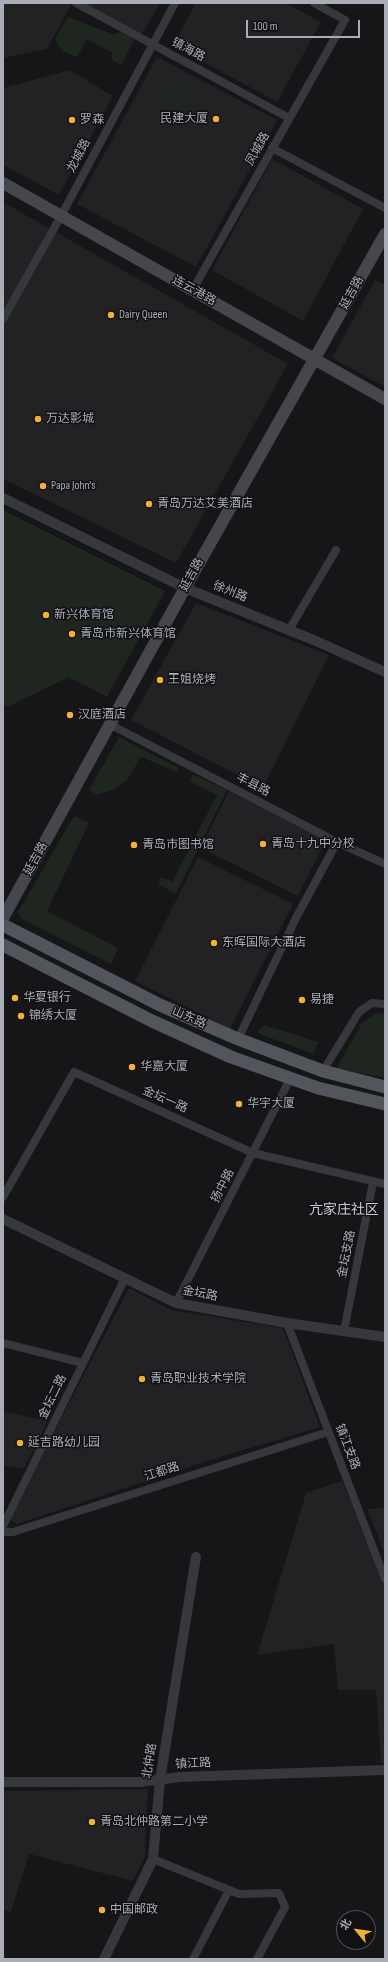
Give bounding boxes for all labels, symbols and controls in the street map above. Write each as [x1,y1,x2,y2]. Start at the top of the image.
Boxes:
scale bar [248,12,362,38]
text: 100 m [253,19,278,34]
street label: 镇海路 [169,35,207,65]
place label: 民建大厦 [160,112,208,126]
place label: 罗森 [80,113,104,127]
marker: 民建大厦 [211,114,221,124]
marker: 罗森 [67,115,77,125]
street label: 凤城路 [243,130,273,168]
street label: 龙城路 [64,137,94,175]
street label: 连云港路 [170,273,218,309]
street label: 延吉路 [337,274,367,312]
place label: Dairy Queen [119,308,167,322]
marker: Dairy Queen [106,310,116,320]
place label: 万达影城 [46,412,94,426]
marker: 万达影城 [33,414,43,424]
place label: Papa John's [51,479,95,493]
marker: Papa John's [38,481,48,491]
place label: 青岛万达艾美酒店 [157,497,253,511]
marker: 青岛万达艾美酒店 [144,499,154,509]
street label: 延吉路 [177,556,207,594]
street label: 徐州路 [211,579,249,605]
place label: 新兴体育馆 [54,608,114,622]
marker: 新兴体育馆 [41,610,51,620]
place label: 青岛市新兴体育馆 [80,627,176,641]
marker: 青岛市新兴体育馆 [67,629,77,639]
place label: 王姐烧烤 [168,673,216,687]
marker: 王姐烧烤 [155,675,165,685]
place label: 汉庭酒店 [78,708,126,722]
marker: 汉庭酒店 [65,710,75,720]
street label: 丰县路 [234,770,272,800]
place label: 青岛十九中分校 [271,837,355,851]
place label: 青岛市图书馆 [142,838,214,852]
marker: 青岛十九中分校 [258,839,268,849]
street label: 延吉路 [21,840,51,878]
marker: 青岛市图书馆 [129,840,139,850]
place label: 东晖国际大酒店 [222,936,306,950]
marker: 东晖国际大酒店 [209,938,219,948]
place label: 华夏银行 [23,991,71,1005]
marker: 华夏银行 [10,993,20,1003]
place label: 易捷 [310,993,334,1007]
marker: 易捷 [297,995,307,1005]
street label: 山东路 [170,1004,208,1032]
place label: 锦绣大厦 [29,1009,77,1023]
marker: 锦绣大厦 [16,1011,26,1021]
place label: 华嘉大厦 [140,1060,188,1074]
marker: 华嘉大厦 [127,1062,137,1072]
street label: 金坛一路 [140,1084,190,1116]
place label: 华宇大厦 [247,1097,295,1111]
marker: 华宇大厦 [234,1099,244,1109]
street label: 扬中路 [208,1167,238,1205]
district label: 亢家庄社区 [309,1202,379,1218]
street label: 金坛支路 [335,1229,359,1279]
street label: 金坛路 [181,1283,219,1305]
street label: 金坛二路 [36,1372,70,1422]
place label: 青岛职业技术学院 [150,1372,246,1386]
marker: 青岛职业技术学院 [137,1374,147,1384]
street label: 镇江支路 [332,1422,362,1472]
place label: 延吉路幼儿园 [28,1436,100,1450]
marker: 延吉路幼儿园 [15,1438,25,1448]
street label: 江都路 [143,1460,181,1484]
street label: 北仲路 [140,1742,160,1780]
street label: 镇江路 [175,1756,211,1772]
place label: 青岛北仲路第二小学 [100,1815,208,1829]
marker: 青岛北仲路第二小学 [87,1817,97,1827]
place label: 中国邮政 [110,1903,158,1917]
marker: 中国邮政 [97,1905,107,1915]
north arrow [336,1910,376,1950]
text: 北 [338,1916,354,1932]

